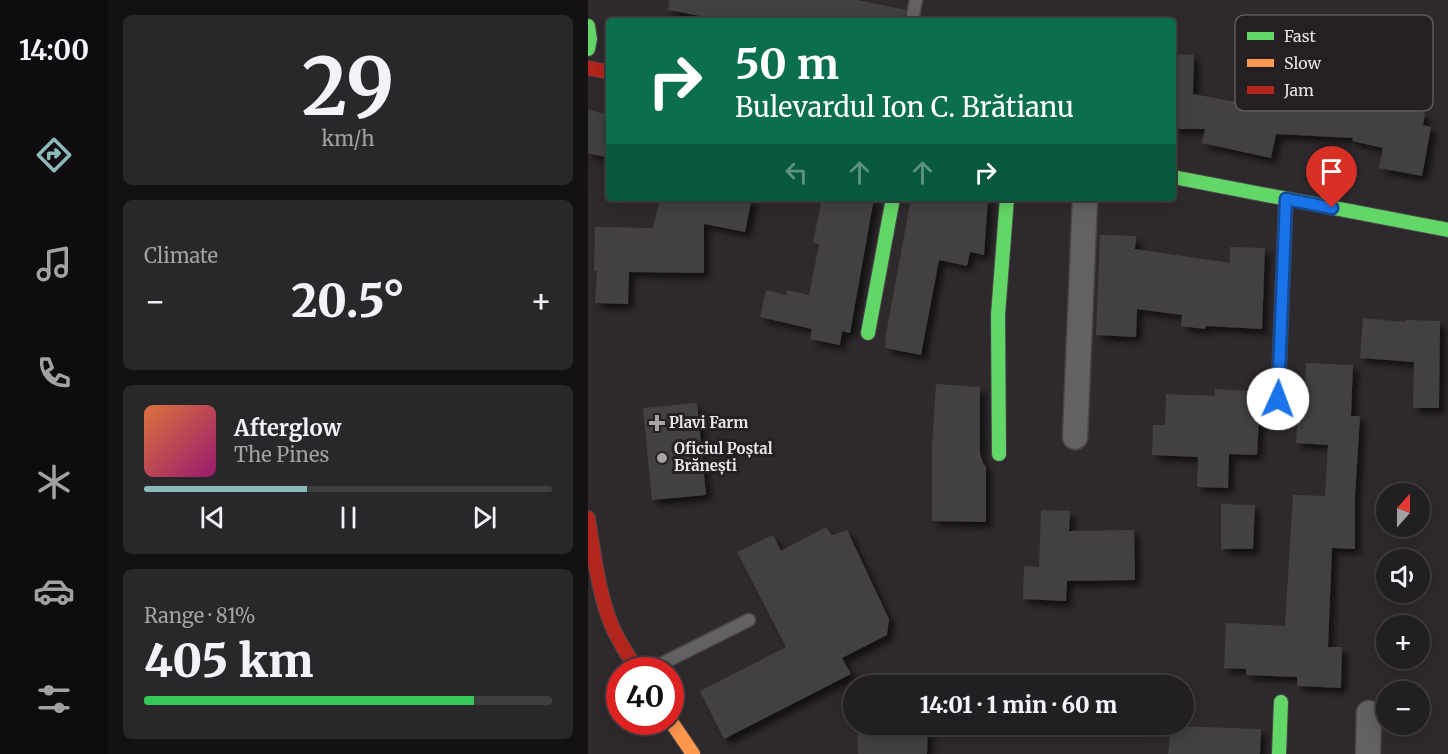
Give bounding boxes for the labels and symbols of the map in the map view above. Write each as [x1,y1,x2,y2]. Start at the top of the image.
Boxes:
legend [1235,15,1433,111]
text: Fast [1284,26,1317,46]
text: Slow [1284,53,1322,73]
text: Jam [1283,80,1314,100]
pin [1306,146,1357,208]
position arrow [1246,367,1310,431]
place label: Plavi Farm [669,413,748,432]
marker: Plavi Farm [650,416,664,430]
place label: Oficiul Poștal Brănești [674,439,773,475]
marker: Oficiul Poștal Brănești [655,451,669,465]
north arrow [1376,483,1430,537]
speed limit sign: 40 [606,657,684,735]

